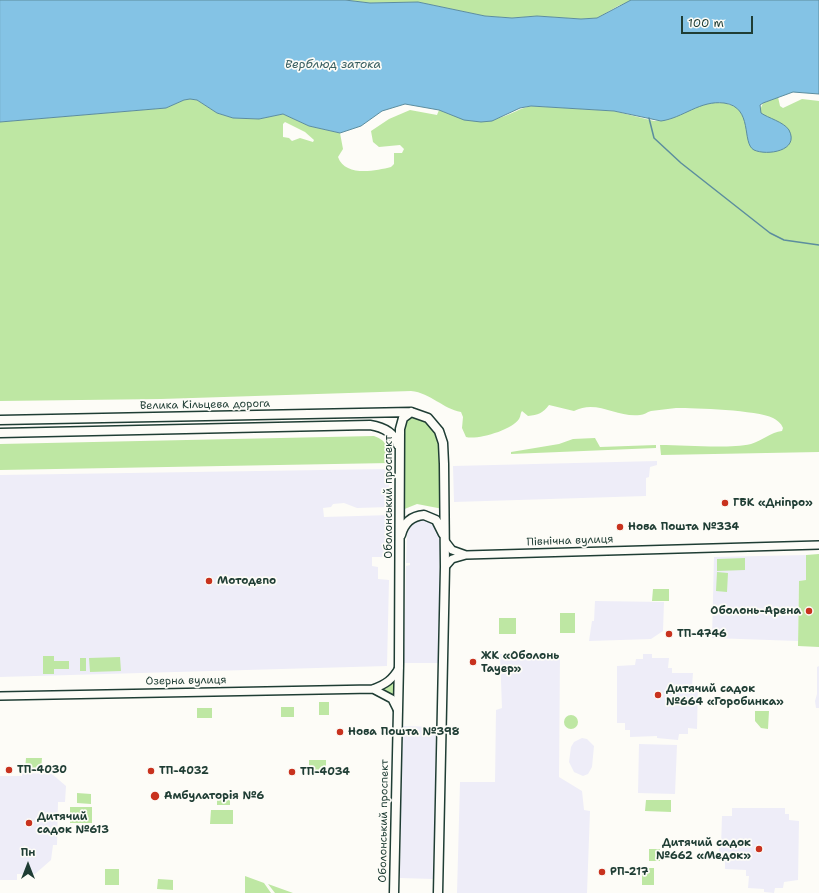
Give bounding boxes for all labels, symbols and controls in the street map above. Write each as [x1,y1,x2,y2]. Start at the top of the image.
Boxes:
scale bar [683,8,755,34]
text: 100 m [688,15,724,31]
water label: Верблюд затока [285,58,381,72]
street label: Велика Кільцева дорога [140,397,270,413]
street label: Оболонський проспект [382,435,396,559]
place label: ГБК «Дніпро» [733,496,813,510]
marker: ГБК «Дніпро» [720,498,730,508]
place label: Нова Пошта №334 [628,520,739,534]
marker: Нова Пошта №334 [615,522,625,532]
street label: Північна вулиця [526,533,614,549]
place label: Мотодепо [217,574,276,588]
marker: Мотодепо [204,576,214,586]
place label: Оболонь-Арена [710,604,801,618]
marker: Оболонь-Арена [804,606,814,616]
place label: ТП-4746 [677,627,727,641]
marker: ТП-4746 [664,629,674,639]
place label: ЖК «Оболонь Тауер» [481,649,559,675]
marker: ЖК «Оболонь Тауер» [468,657,478,667]
street label: Озерна вулиця [145,674,227,688]
place label: Дитячий садок №664 «Горобинка» [666,682,784,708]
marker: Дитячий садок №664 «Горобинка» [653,690,663,700]
place label: Нова Пошта №398 [348,725,459,739]
marker: Нова Пошта №398 [335,727,345,737]
street label: Оболонський проспект [376,759,392,883]
place label: ТП-4030 [17,763,67,777]
place label: ТП-4032 [159,764,209,778]
marker: ТП-4030 [4,765,14,775]
place label: ТП-4034 [300,765,350,779]
marker: ТП-4032 [146,766,156,776]
marker: ТП-4034 [287,767,297,777]
place label: Амбулаторія №6 [164,789,264,803]
marker: Амбулаторія №6 [149,790,161,802]
place label: Дитячий садок №613 [37,810,109,836]
marker: Дитячий садок №613 [24,818,34,828]
place label: Дитячий садок №662 «Медок» [656,836,751,862]
marker: Дитячий садок №662 «Медок» [754,844,764,854]
north arrow [8,845,48,885]
text: Пн [21,845,35,860]
place label: РП-217 [610,865,649,879]
marker: РП-217 [597,867,607,877]

